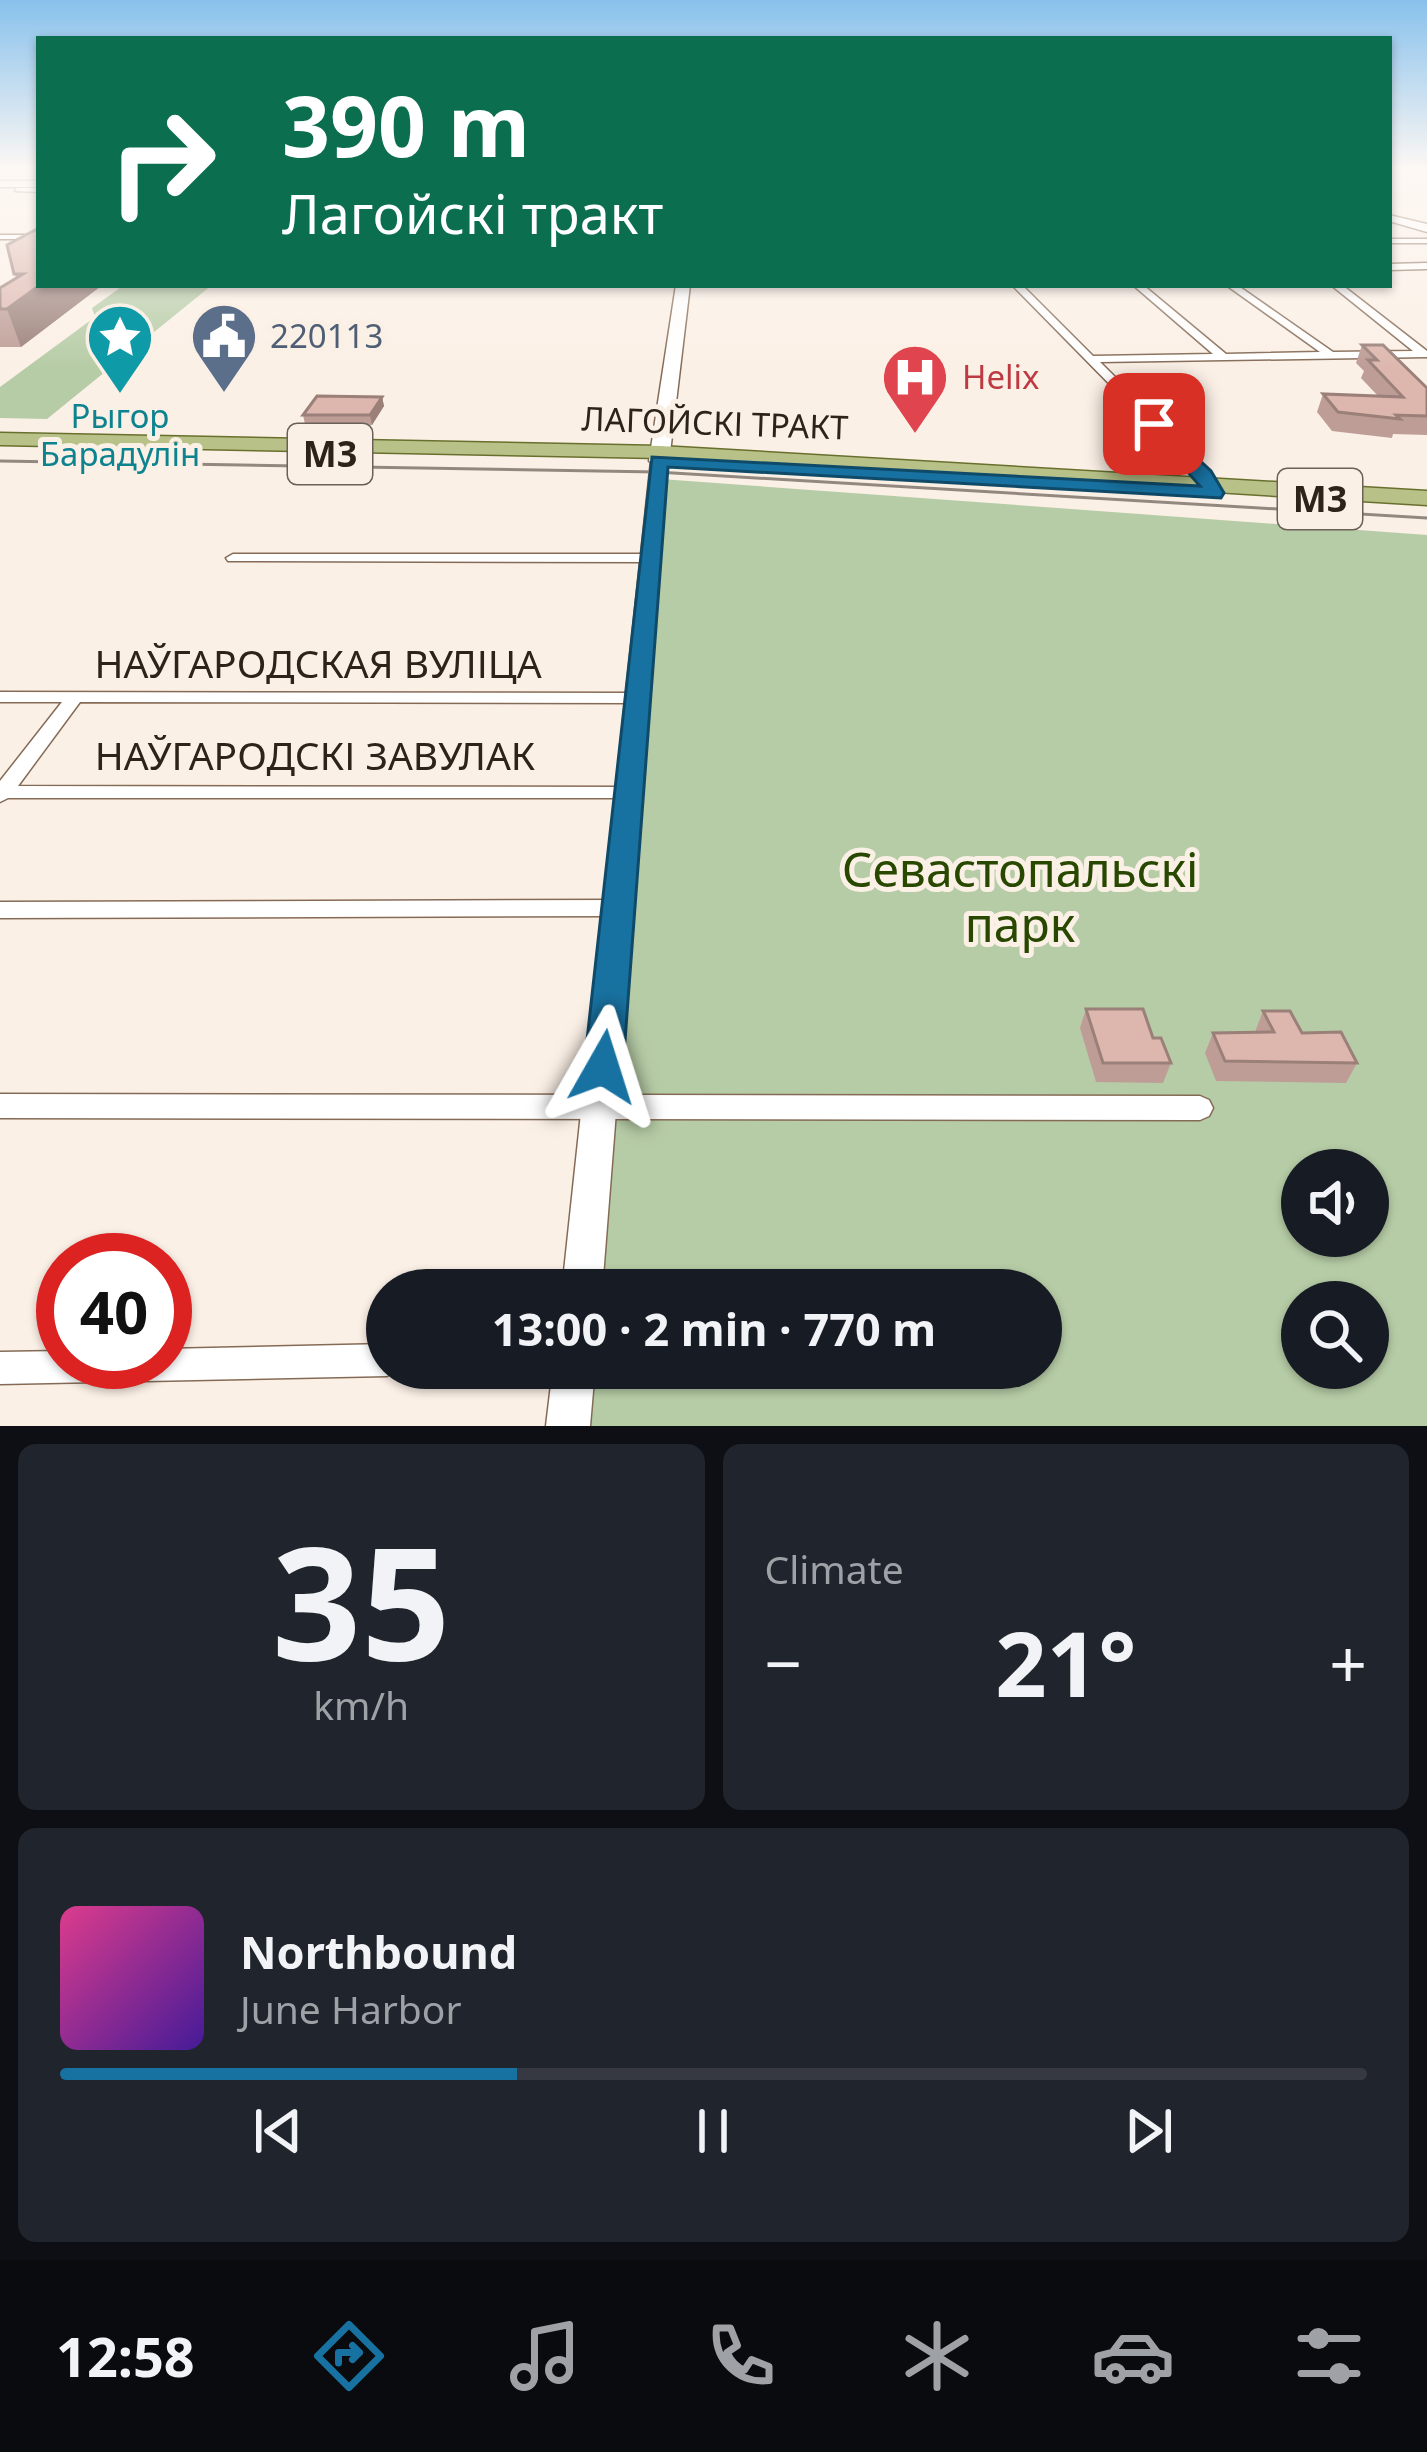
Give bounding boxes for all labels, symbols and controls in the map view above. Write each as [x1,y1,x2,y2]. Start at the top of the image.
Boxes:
text: 390 m [282,67,530,182]
icon: right [84,84,240,240]
text: Лагойскі тракт [282,176,663,250]
public building icon: 220113 [189,301,259,395]
place icon: Рыгор Барадулін [85,302,155,396]
place label: 220113 [270,313,383,358]
hospital icon: Helix [880,342,950,436]
place label: Helix [962,354,1040,399]
pin [1103,373,1205,475]
icon: arrive [1121,391,1187,457]
place label: Рыгор Барадулін [40,393,200,476]
street label: ЛАГОЙСКІ ТРАКТ [581,395,849,450]
road number: М3 [288,424,372,484]
road number: М3 [1278,469,1362,529]
street label: НАЎГАРОДСКАЯ ВУЛІЦА [94,636,542,689]
street label: НАЎГАРОДСКІ ЗАВУЛАК [95,728,535,781]
park label: Севастопальскі парк [842,836,1198,956]
position arrow [540,1004,666,1130]
map controls [1281,1149,1389,1389]
button: sound [1281,1149,1389,1257]
speed limit sign: 40 [36,1233,192,1389]
button: search [1281,1281,1389,1389]
text: 13:00 · 2 min · 770 m [492,1298,936,1359]
text: 35 [272,1493,450,1706]
text: Climate [765,1542,904,1595]
text: 21° [995,1601,1136,1723]
text: − [765,1617,802,1707]
text: + [1329,1617,1367,1707]
text: km/h [313,1678,409,1731]
text: Northbound [240,1921,517,1982]
text: June Harbor [240,1982,462,2035]
icon: previous [245,2098,311,2164]
icon: pause [680,2098,746,2164]
icon: next [1116,2098,1182,2164]
icon: directions [307,2314,391,2398]
icon: music [503,2314,587,2398]
icon: phone [699,2314,783,2398]
icon: climate [895,2314,979,2398]
icon: car [1091,2314,1175,2398]
icon: filters [1287,2314,1371,2398]
text: 12:58 [56,2319,195,2393]

